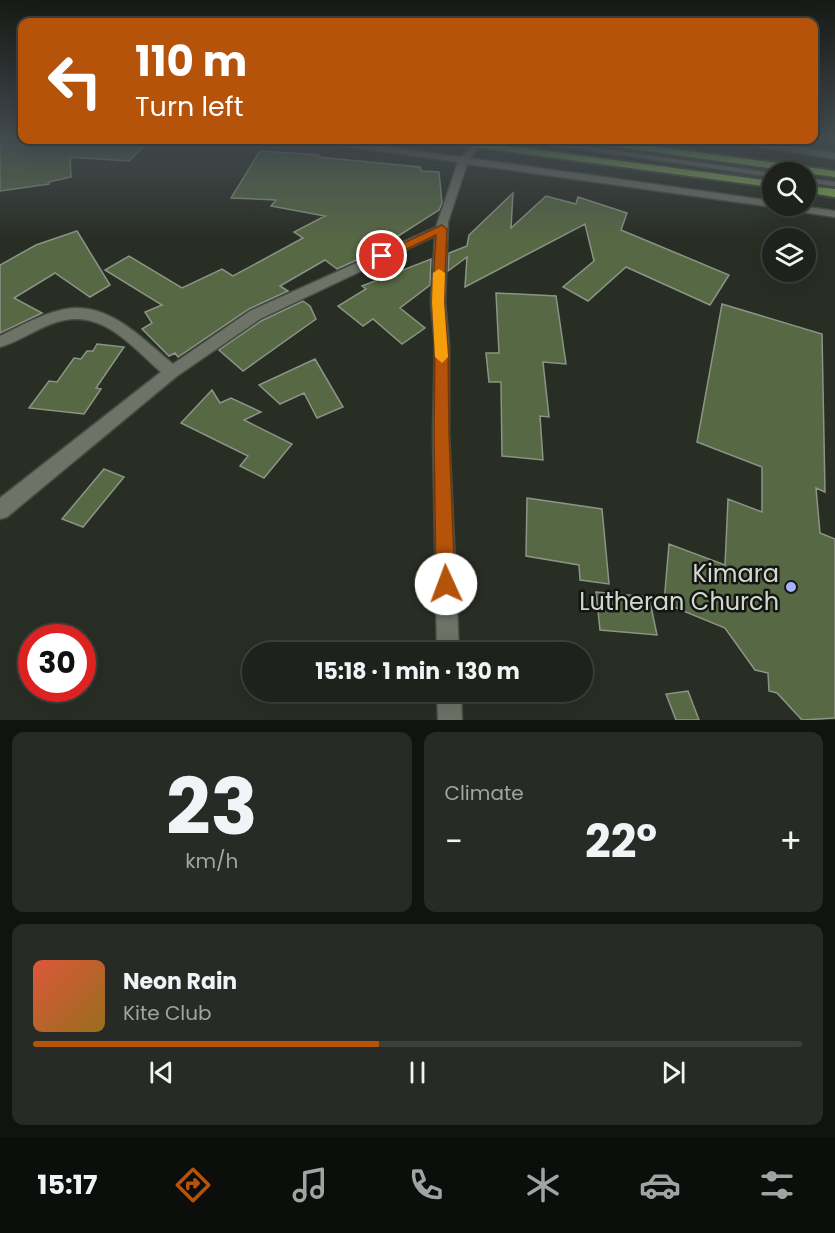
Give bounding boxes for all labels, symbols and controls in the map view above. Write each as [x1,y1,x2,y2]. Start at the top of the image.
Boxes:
text: 110 m [135,32,247,91]
icon: left [36,42,114,120]
text: Turn left [135,88,244,125]
map controls [762,162,816,282]
button: search [762,162,816,216]
button: layers [762,228,816,282]
pin [356,230,407,281]
icon: arrive [365,239,398,272]
position arrow [414,552,478,616]
place label: Kimara Lutheran Church [579,557,779,618]
marker: Kimara Lutheran Church [784,580,798,594]
speed limit sign: 30 [18,624,96,702]
text: 15:18 · 1 min · 130 m [315,656,520,687]
text: 23 [166,752,258,861]
text: Climate [445,779,524,807]
text: 22° [585,810,657,873]
text: − [445,818,463,865]
text: + [779,818,802,865]
text: km/h [185,847,238,875]
text: Neon Rain [123,966,237,997]
text: Kite Club [123,999,212,1027]
icon: previous [145,1056,178,1089]
icon: pause [401,1056,434,1089]
icon: next [657,1056,690,1089]
icon: directions [172,1164,214,1206]
icon: music [289,1164,331,1206]
icon: phone [405,1164,447,1206]
icon: climate [522,1164,564,1206]
icon: car [639,1164,681,1206]
icon: filters [756,1164,798,1206]
text: 15:17 [37,1166,97,1203]

